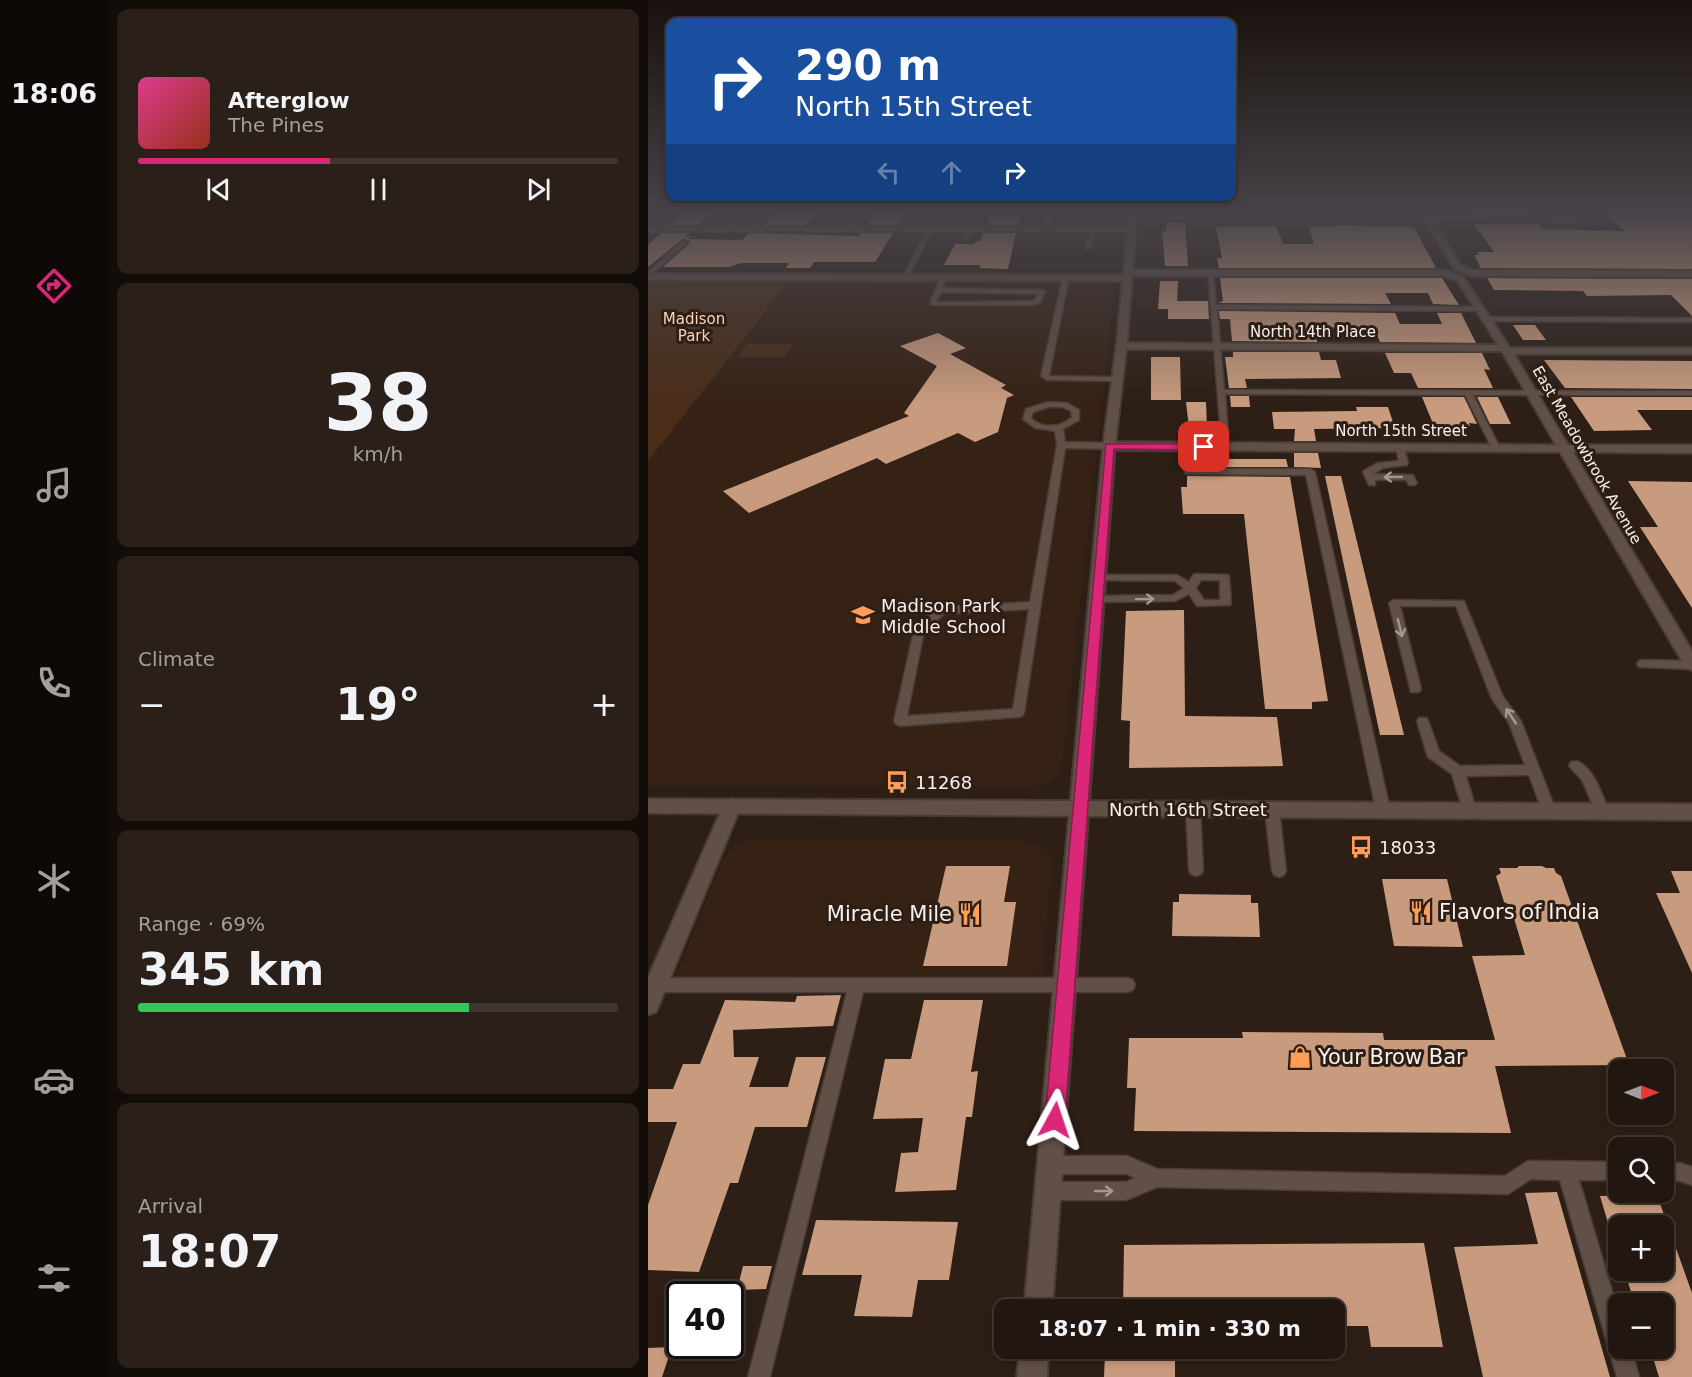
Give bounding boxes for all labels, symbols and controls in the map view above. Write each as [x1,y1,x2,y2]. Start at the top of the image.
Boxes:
text: 290 m [795,41,941,90]
icon: right [696,42,774,120]
text: 18:06 [11,78,97,109]
text: Afterglow [228,88,350,113]
text: North 15th Street [795,91,1032,122]
text: The Pines [228,113,324,137]
icon: left [872,156,905,189]
icon: ahead [935,156,968,189]
icon: right [998,156,1031,189]
icon: previous [202,173,235,206]
icon: pause [362,173,395,206]
icon: next [522,173,555,206]
icon: directions [33,265,75,307]
park label: Madison Park [663,310,725,345]
street label: North 14th Place [1250,323,1376,341]
text: 38 [324,358,432,448]
street label: East Meadowbrook Avenue [1529,363,1645,547]
pin [1178,421,1229,472]
street label: North 15th Street [1335,422,1467,440]
icon: arrive [1187,430,1220,463]
text: km/h [353,442,403,466]
icon: music [33,464,75,506]
one-way arrow [1384,471,1404,483]
one-way arrow [1135,593,1155,604]
place label: Madison Park Middle School [881,595,1006,637]
school or university icon: Madison Park Middle School [850,602,876,628]
one-way arrow [1395,618,1407,637]
text: Climate [138,647,215,671]
icon: phone [33,662,75,704]
text: 19° [335,678,421,731]
text: − [138,685,166,724]
text: + [590,685,618,724]
one-way arrow [1504,708,1517,725]
bus stop icon: 11268 [884,769,910,795]
place label: 11268 [915,772,972,793]
street label: North 16th Street [1109,799,1267,820]
bus stop icon: 18033 [1348,834,1374,860]
place label: 18033 [1379,837,1436,858]
icon: climate [33,860,75,902]
restaurant icon: Flavors of India [1408,899,1434,925]
place label: Flavors of India [1439,900,1600,924]
restaurant icon: Miracle Mile [957,901,983,927]
place label: Miracle Mile [827,902,952,926]
text: Range · 69% [138,912,265,936]
text: 345 km [138,943,324,996]
shop icon: Your Brow Bar [1287,1044,1313,1070]
place label: Your Brow Bar [1317,1045,1465,1069]
icon: car [33,1059,75,1101]
north arrow [1608,1059,1674,1125]
map controls [1608,1059,1674,1359]
position arrow [1023,1088,1087,1152]
button: search [1608,1137,1674,1203]
one-way arrow [1094,1185,1114,1197]
text: Arrival [138,1194,203,1218]
button: + [1608,1215,1674,1281]
text: 18:07 [138,1225,281,1278]
icon: filters [33,1257,75,1299]
speed limit sign: 40 [666,1281,744,1359]
button: − [1608,1293,1674,1359]
text: 18:07 · 1 min · 330 m [1038,1316,1301,1341]

